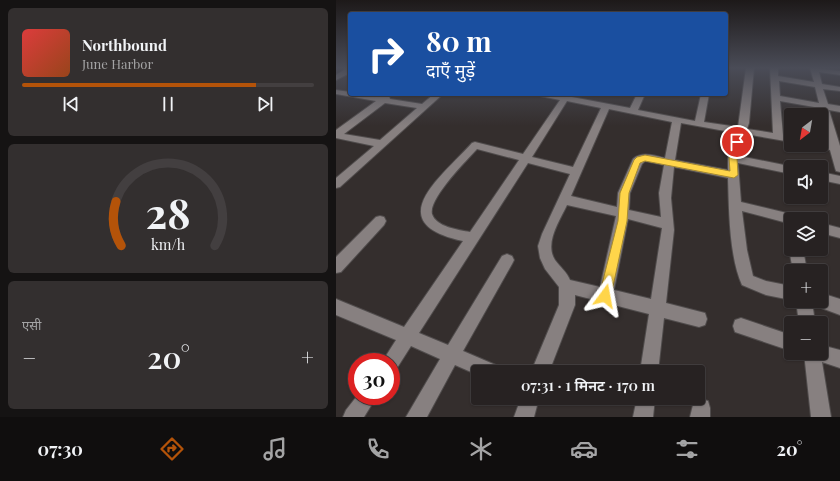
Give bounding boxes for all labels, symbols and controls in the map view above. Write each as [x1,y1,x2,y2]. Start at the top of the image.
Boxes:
text: 80 m [426,22,492,59]
icon: right [360,28,412,80]
text: Northbound [82,35,167,55]
text: June Harbor [82,55,153,72]
text: दाएँ मुड़ें [426,58,475,82]
icon: previous [60,93,82,115]
icon: pause [157,93,179,115]
icon: next [254,93,276,115]
north arrow [784,108,828,152]
map controls [784,108,828,360]
pin [720,125,754,159]
icon: arrive [726,131,748,153]
button: sound [784,160,828,204]
text: 28 [145,184,191,239]
button: layers [784,212,828,256]
text: km/h [151,235,186,254]
button: + [784,264,828,308]
position arrow [584,275,626,317]
text: एसी [22,316,41,333]
button: − [784,316,828,360]
text: 20° [147,337,190,377]
text: − [22,342,36,372]
text: + [301,342,314,372]
speed limit sign: 30 [348,353,400,405]
text: 07:31 · 1 मिनट · 170 m [521,375,655,395]
icon: directions [158,435,186,463]
icon: music [261,435,289,463]
icon: phone [364,435,392,463]
icon: climate [467,435,495,463]
icon: car [570,435,598,463]
icon: filters [673,435,701,463]
text: 07:30 [38,437,83,461]
text: 20° [777,437,802,461]

